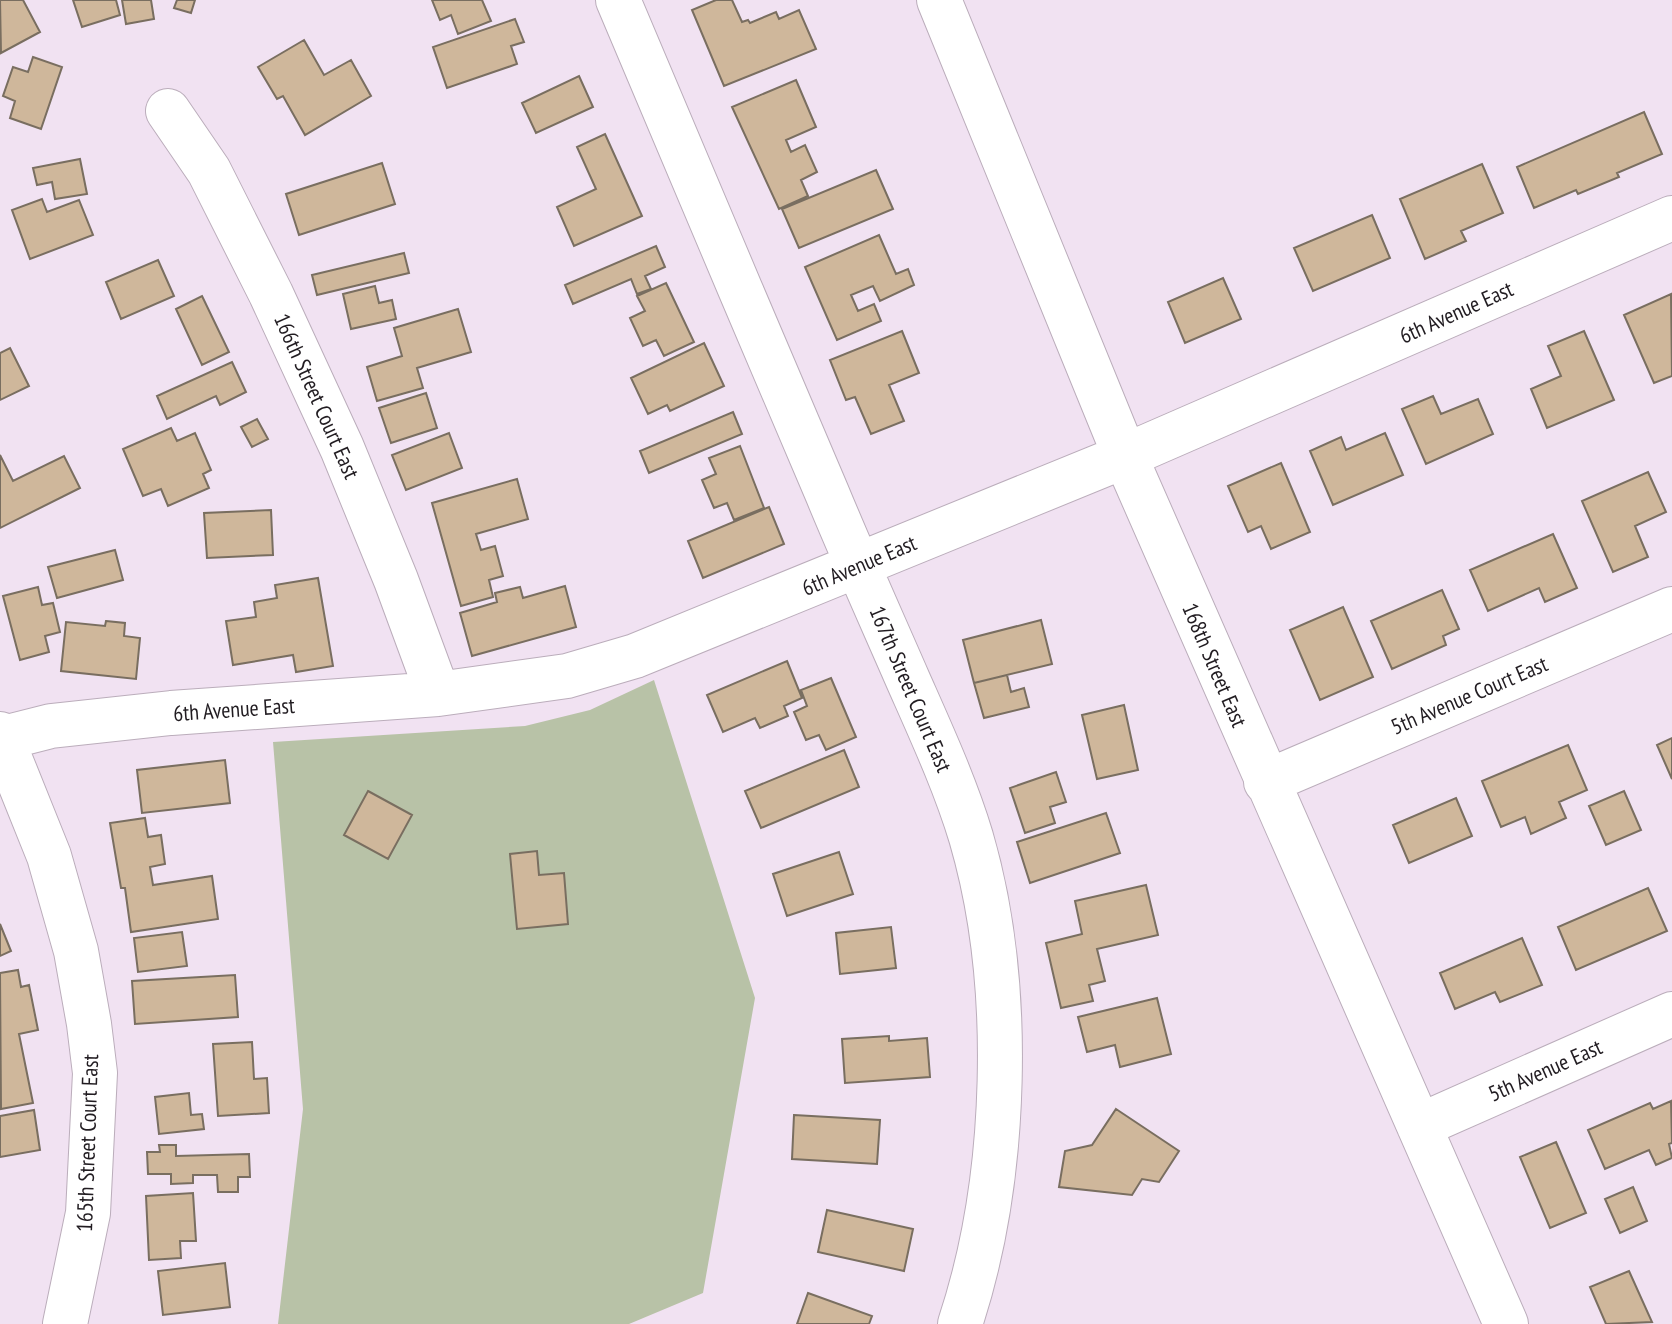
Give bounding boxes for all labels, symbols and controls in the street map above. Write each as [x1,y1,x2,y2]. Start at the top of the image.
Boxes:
street label: 6th Avenue East [1395,274,1517,350]
street label: 166th Street Court East [268,309,366,483]
street label: 6th Avenue East [798,528,920,602]
street label: 168th Street East [1176,599,1254,731]
street label: 167th Street Court East [863,602,959,776]
street label: 5th Avenue Court East [1386,649,1552,741]
street label: 6th Avenue East [172,691,296,727]
street label: 5th Avenue East [1484,1032,1606,1108]
street label: 165th Street Court East [70,1054,104,1232]

